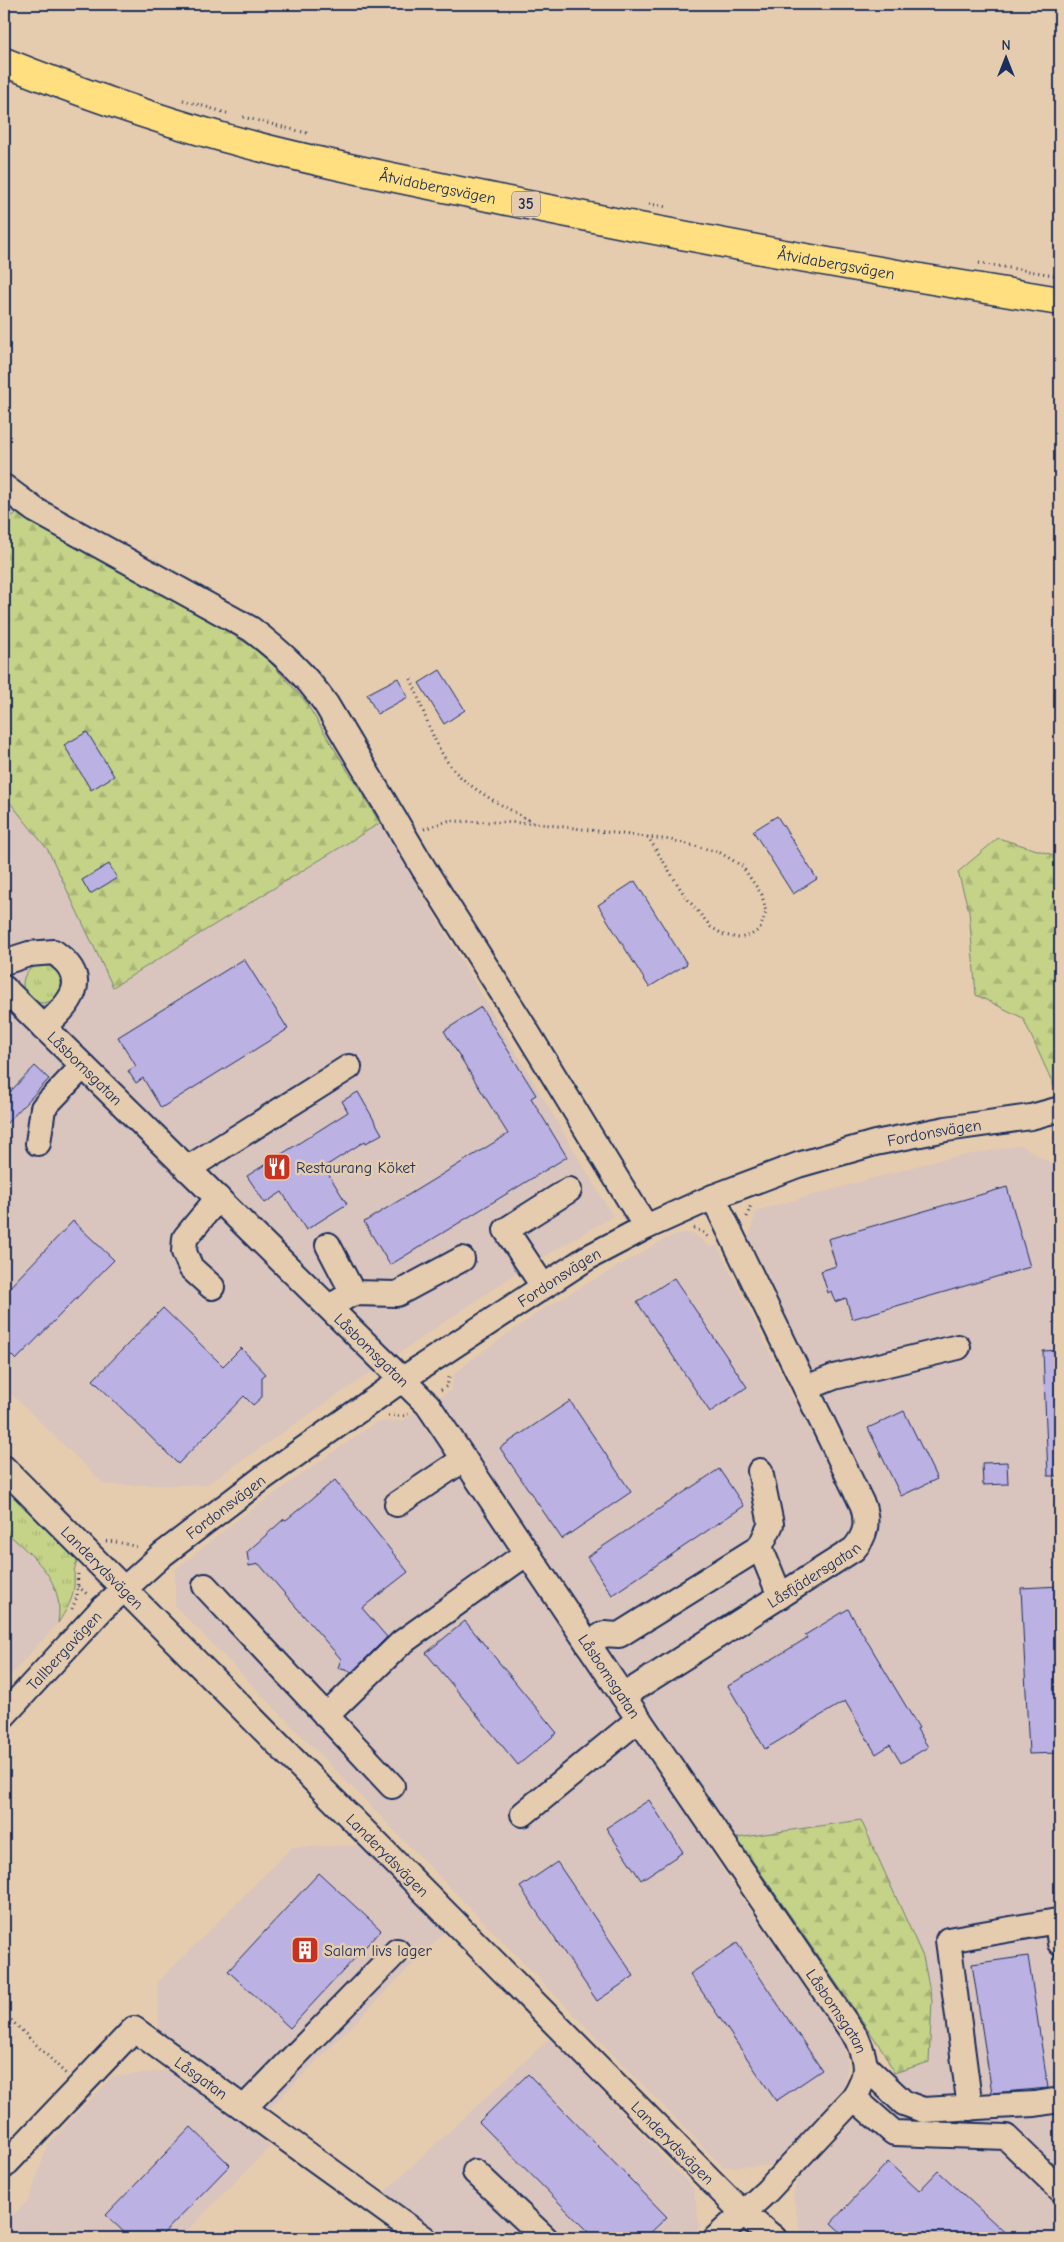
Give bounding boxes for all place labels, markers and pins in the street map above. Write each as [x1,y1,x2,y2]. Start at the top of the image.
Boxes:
restaurant icon: Restaurang Köket [262,1152,292,1182]
place label: Restaurang Köket [296,1159,415,1177]
building icon: Salam livs lager [290,1935,320,1965]
place label: Salam livs lager [324,1942,433,1960]

